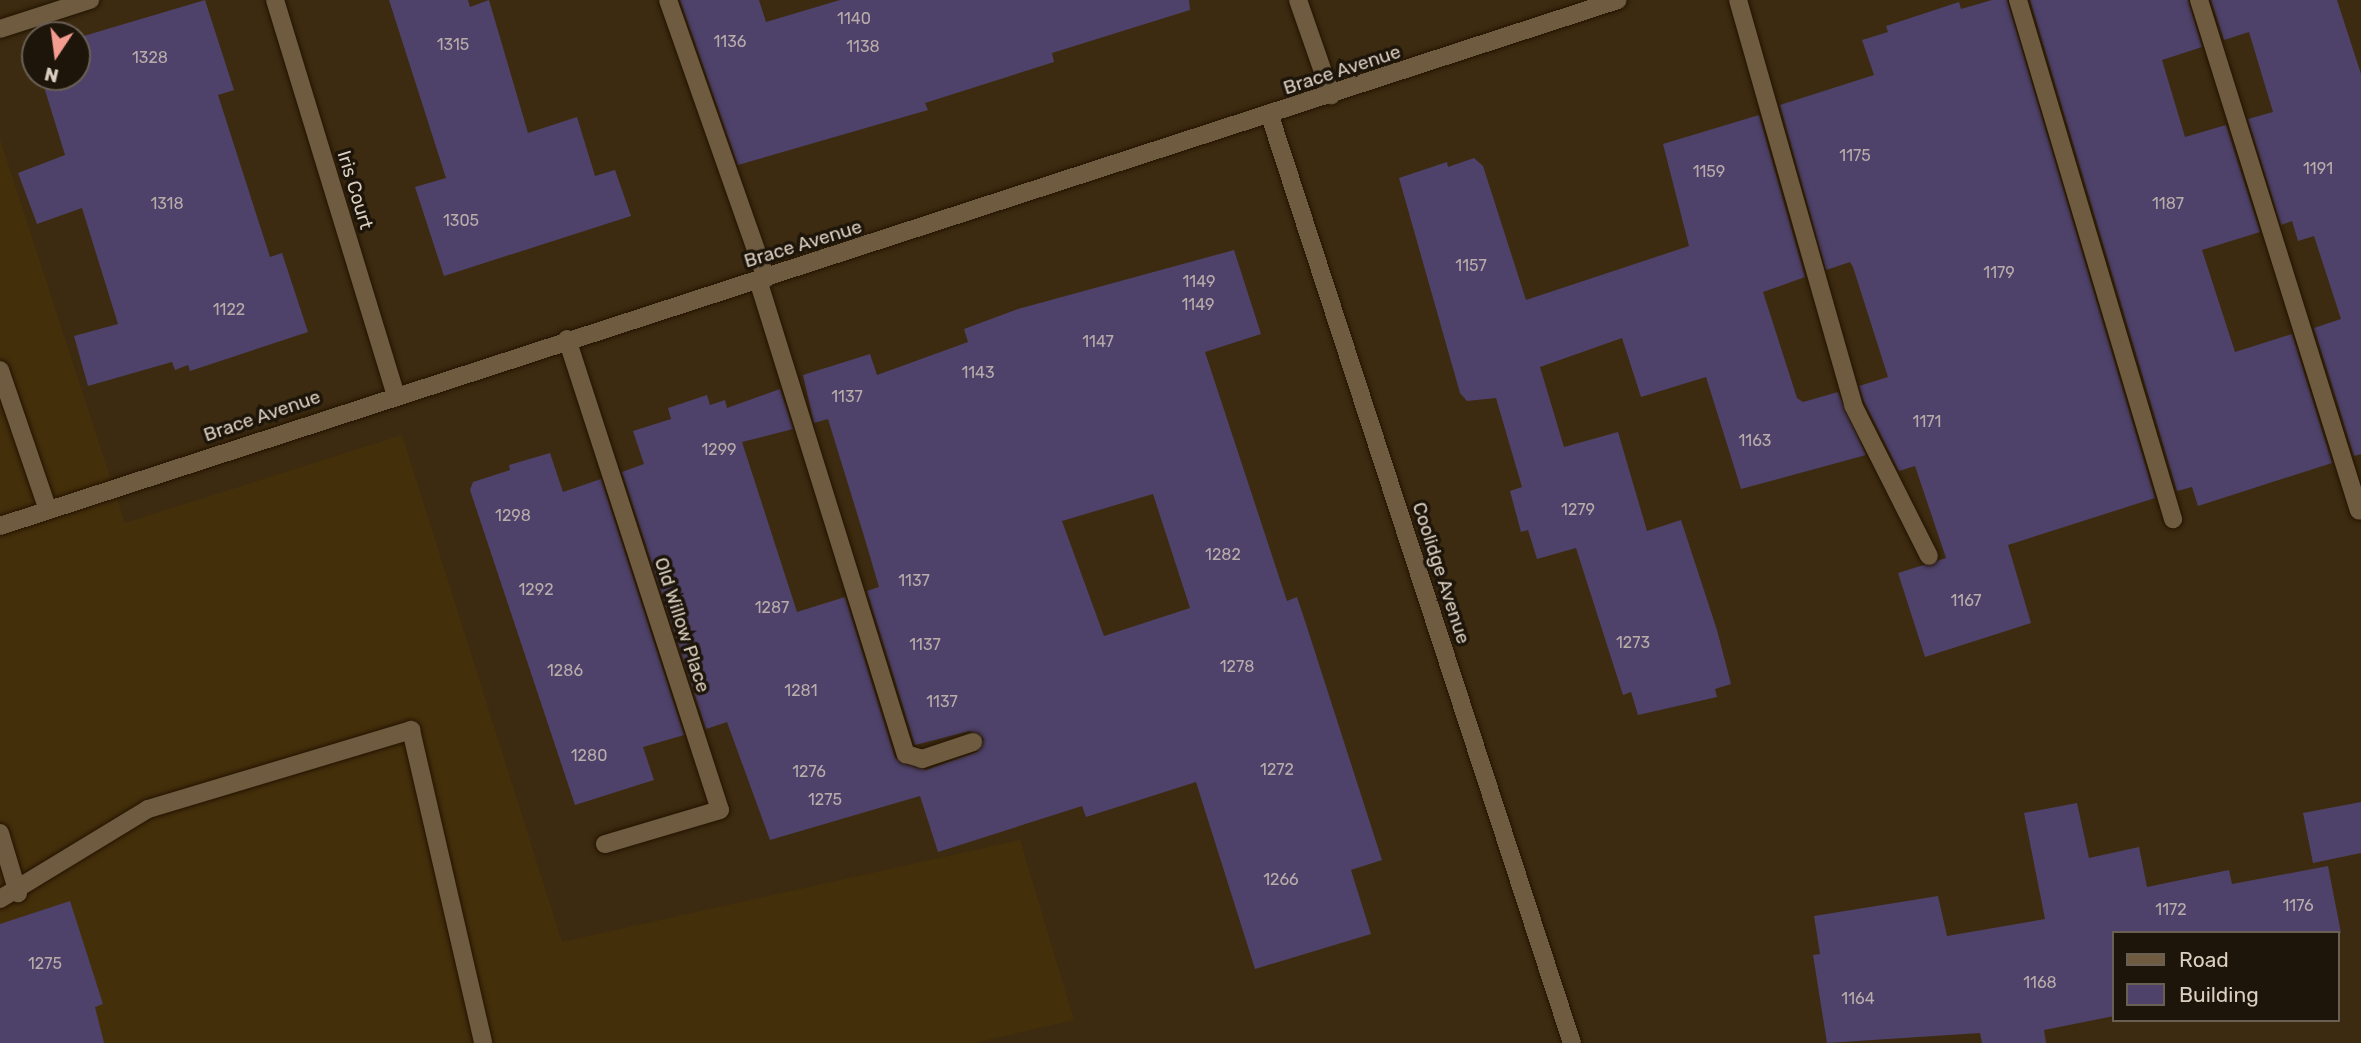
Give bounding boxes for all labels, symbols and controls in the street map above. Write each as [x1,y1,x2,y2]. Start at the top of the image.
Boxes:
house number: 1140 [837,9,871,29]
north arrow [21,21,91,91]
house number: 1136 [714,32,746,52]
house number: 1315 [437,35,469,55]
house number: 1138 [846,37,880,57]
street label: Brace Avenue [1280,40,1404,100]
house number: 1328 [132,48,168,68]
text: N [42,62,61,88]
house number: 1175 [1839,146,1871,166]
street label: Iris Court [332,148,378,232]
house number: 1191 [2303,159,2333,179]
house number: 1159 [1693,162,1725,182]
house number: 1318 [150,194,184,214]
house number: 1187 [2152,194,2184,214]
house number: 1305 [443,211,479,231]
street label: Brace Avenue [741,215,865,273]
house number: 1157 [1455,256,1487,276]
house number: 1179 [1983,263,2015,283]
house number: 1149 [1183,272,1215,292]
house number: 1149 [1182,295,1214,315]
house number: 1122 [213,300,245,320]
house number: 1147 [1082,332,1114,352]
house number: 1143 [961,363,995,383]
street label: Brace Avenue [200,385,324,447]
house number: 1137 [831,387,863,407]
house number: 1171 [1913,412,1941,432]
house number: 1163 [1739,431,1771,451]
house number: 1299 [701,440,737,460]
street label: Coolidge Avenue [1407,499,1475,647]
house number: 1279 [1561,500,1595,520]
house number: 1298 [495,506,531,526]
house number: 1282 [1205,545,1241,565]
street label: Old Willow Place [649,554,715,696]
house number: 1137 [898,571,930,591]
house number: 1292 [518,580,554,600]
house number: 1167 [1950,591,1982,611]
house number: 1287 [755,598,789,618]
house number: 1273 [1616,633,1650,653]
house number: 1137 [909,635,941,655]
house number: 1278 [1220,657,1254,677]
house number: 1286 [547,661,583,681]
house number: 1281 [784,681,818,701]
house number: 1137 [926,692,958,712]
house number: 1280 [571,746,607,766]
house number: 1272 [1260,760,1294,780]
house number: 1276 [792,762,826,782]
house number: 1275 [808,790,842,810]
house number: 1266 [1263,870,1299,890]
house number: 1176 [2282,896,2314,916]
house number: 1172 [2155,900,2187,920]
legend [2112,931,2340,1022]
text: Road [2179,947,2229,972]
house number: 1275 [28,954,62,974]
house number: 1168 [2023,973,2057,993]
text: Building [2179,982,2259,1007]
house number: 1164 [1841,989,1875,1009]

